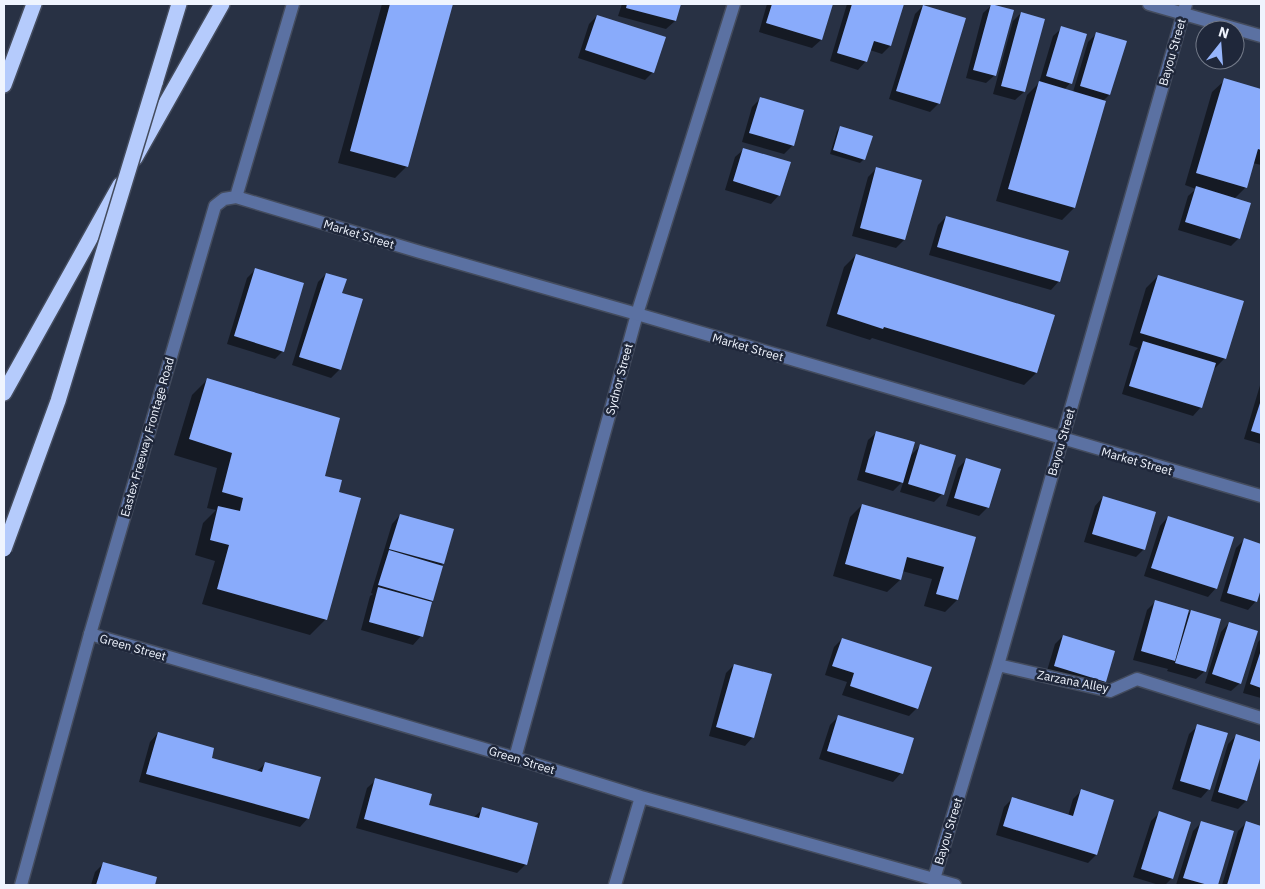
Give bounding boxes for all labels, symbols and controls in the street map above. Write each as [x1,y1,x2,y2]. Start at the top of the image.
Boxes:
street label: Bayou Street [1155,17,1189,87]
north arrow [1195,20,1245,70]
text: N [1216,22,1231,43]
street label: Market Street [322,216,396,252]
street label: Market Street [711,330,785,364]
street label: Sydnor Street [602,342,636,416]
street label: Eastex Freeway Frontage Road [117,356,177,518]
street label: Bayou Street [1044,407,1078,477]
street label: Market Street [1100,444,1174,478]
street label: Green Street [98,630,168,664]
street label: Zarzana Alley [1036,667,1110,695]
street label: Green Street [487,743,557,777]
street label: Bayou Street [931,796,965,866]

